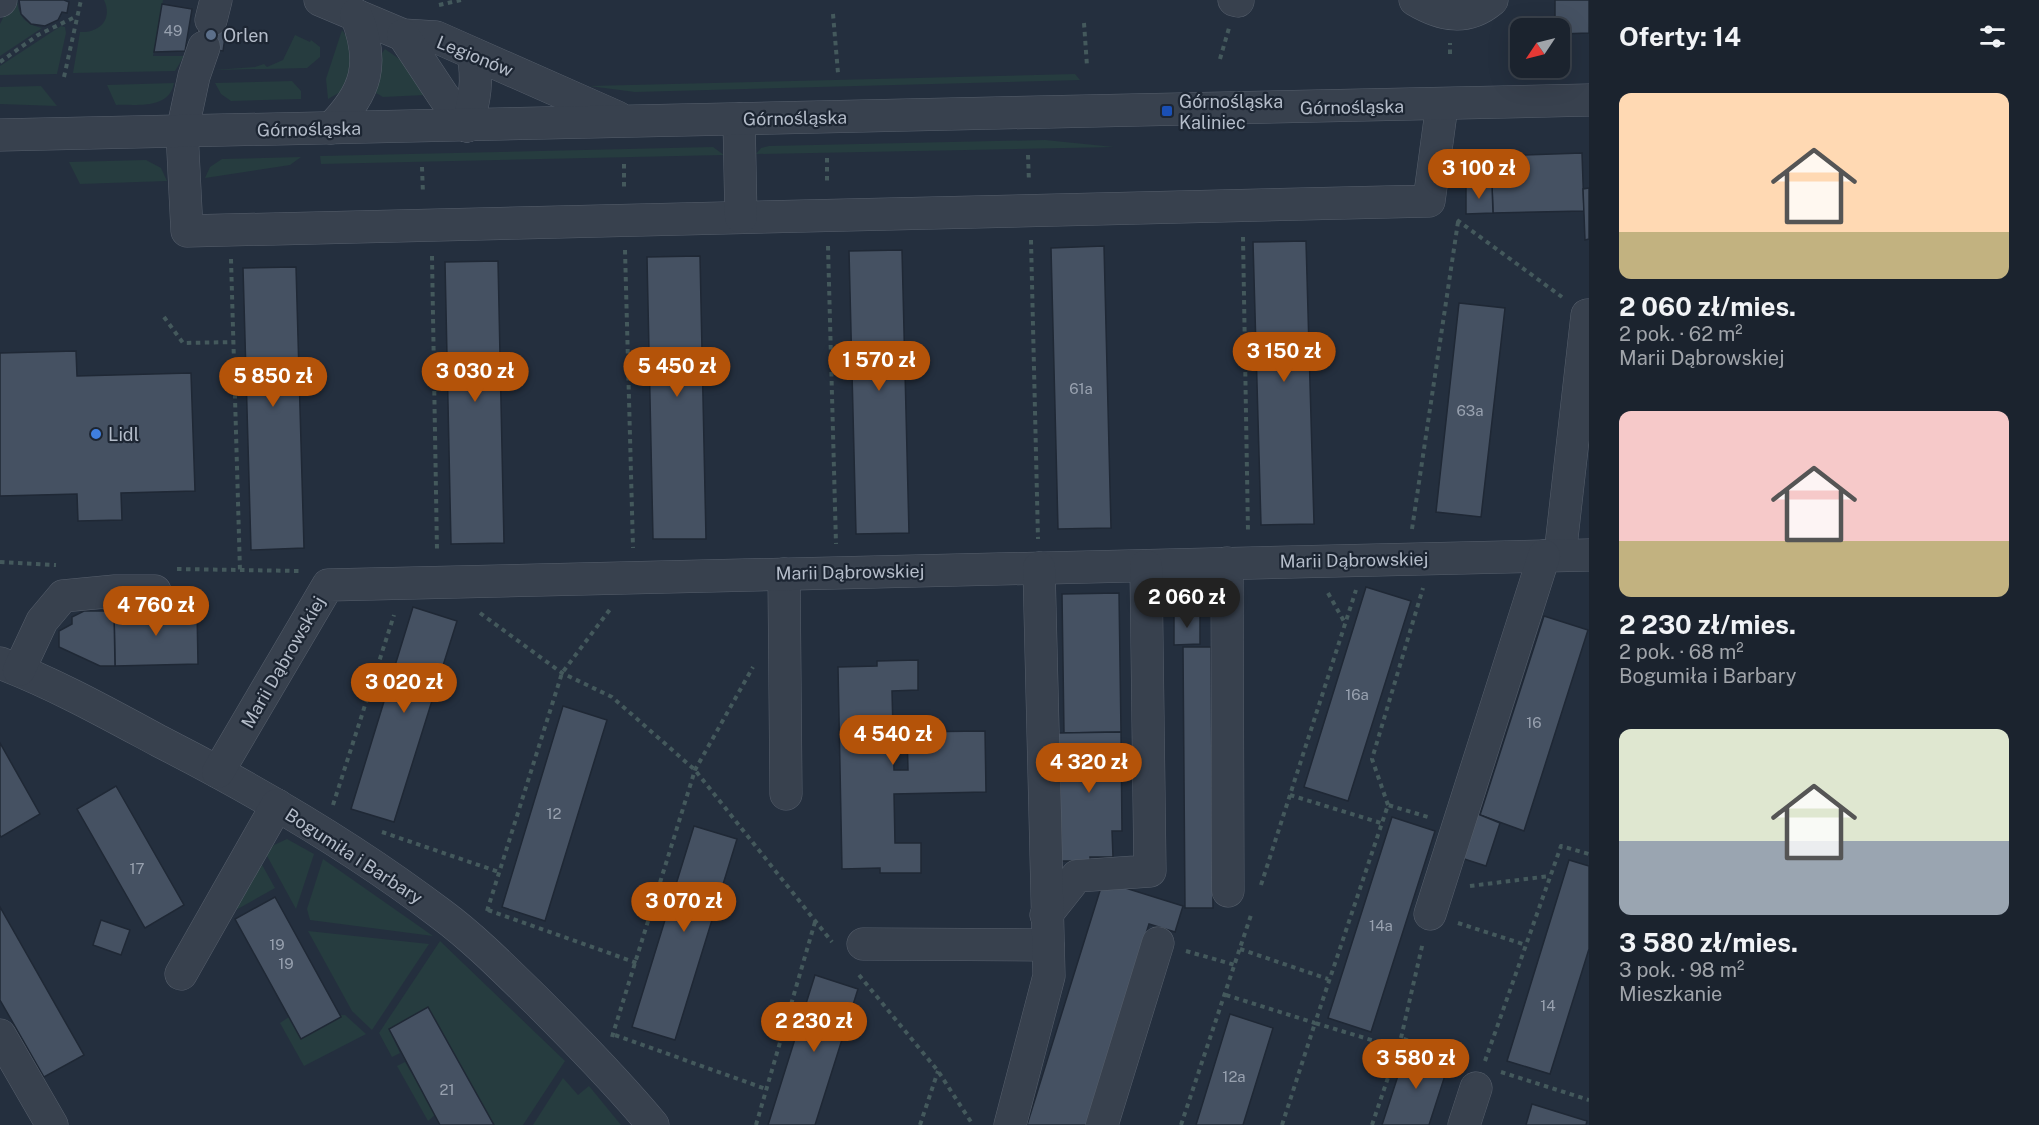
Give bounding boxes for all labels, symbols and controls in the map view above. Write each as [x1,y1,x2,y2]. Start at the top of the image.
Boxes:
north arrow [1510,18,1570,78]
map controls [1510,18,1570,78]
icon: filters [1976,20,2009,53]
text: Oferty: 14 [1619,21,1741,52]
house number: 49 [164,22,182,39]
place label: Orlen [223,25,269,46]
marker: Orlen [204,28,218,42]
street label: Legionów [434,31,516,81]
place label: Górnośląska Kaliniec [1179,91,1283,133]
street label: Górnośląska [1300,96,1404,118]
marker: Górnośląska Kaliniec [1160,104,1174,118]
street label: Górnośląska [743,107,847,129]
street label: Górnośląska [257,118,361,140]
icon: home [1760,132,1868,240]
pin: 3 100 zł [1417,149,1541,200]
text: 3 100 zł [1442,156,1516,180]
text: 2 060 zł/mies. [1619,291,1796,322]
text: 2 pok. · 62 m² [1619,322,1743,346]
pin: 3 150 zł [1222,332,1346,383]
text: 3 150 zł [1247,339,1321,363]
pin: 1 570 zł [817,341,941,392]
text: Marii Dąbrowskiej [1619,346,1784,370]
pin: 5 450 zł [615,347,739,398]
text: 1 570 zł [842,348,916,372]
pin: 3 030 zł [413,352,537,403]
text: 5 450 zł [637,354,717,378]
pin: 5 850 zł [211,357,335,408]
text: 3 030 zł [436,359,514,383]
text: 5 850 zł [233,364,313,388]
house number: 61a [1069,380,1093,397]
house number: 63a [1457,402,1483,419]
place label: Lidl [108,424,139,445]
marker: Lidl [89,427,103,441]
icon: home [1760,450,1868,558]
street label: Marii Dąbrowskiej [1279,548,1429,572]
street label: Marii Dąbrowskiej [775,560,925,584]
pin: 2 060 zł [1125,578,1249,629]
text: 2 060 zł [1148,585,1226,609]
pin: 4 760 zł [94,586,218,637]
street label: Marii Dąbrowskiej [237,592,329,732]
text: 4 760 zł [117,593,195,617]
text: 2 230 zł/mies. [1619,609,1796,640]
text: 2 pok. · 68 m² [1619,640,1744,664]
pin: 3 020 zł [342,663,466,714]
text: Bogumiła i Barbary [1619,664,1796,688]
text: 3 020 zł [365,670,443,694]
house number: 16a [1345,686,1369,703]
house number: 16 [1526,714,1542,731]
pin: 4 540 zł [831,715,955,766]
text: 4 540 zł [854,722,933,746]
pin: 4 320 zł [1027,743,1151,794]
text: 4 320 zł [1050,750,1128,774]
icon: home [1760,768,1868,876]
street label: Bogumiła i Barbary [281,804,427,908]
house number: 12 [546,805,562,822]
house number: 17 [129,860,145,877]
pin: 3 070 zł [622,882,746,933]
text: 3 070 zł [645,889,723,913]
house number: 14a [1369,917,1393,934]
text: 3 580 zł/mies. [1619,927,1798,958]
house number: 19 [269,936,285,953]
house number: 19 [278,955,294,972]
text: 3 pok. · 98 m² [1619,958,1744,982]
text: Mieszkanie [1619,982,1722,1006]
house number: 14 [1540,997,1556,1014]
pin: 2 230 zł [752,1002,876,1053]
text: 2 230 zł [775,1009,853,1033]
pin: 3 580 zł [1354,1039,1478,1090]
text: 3 580 zł [1376,1046,1456,1070]
house number: 12a [1222,1068,1246,1085]
house number: 21 [439,1081,455,1098]

